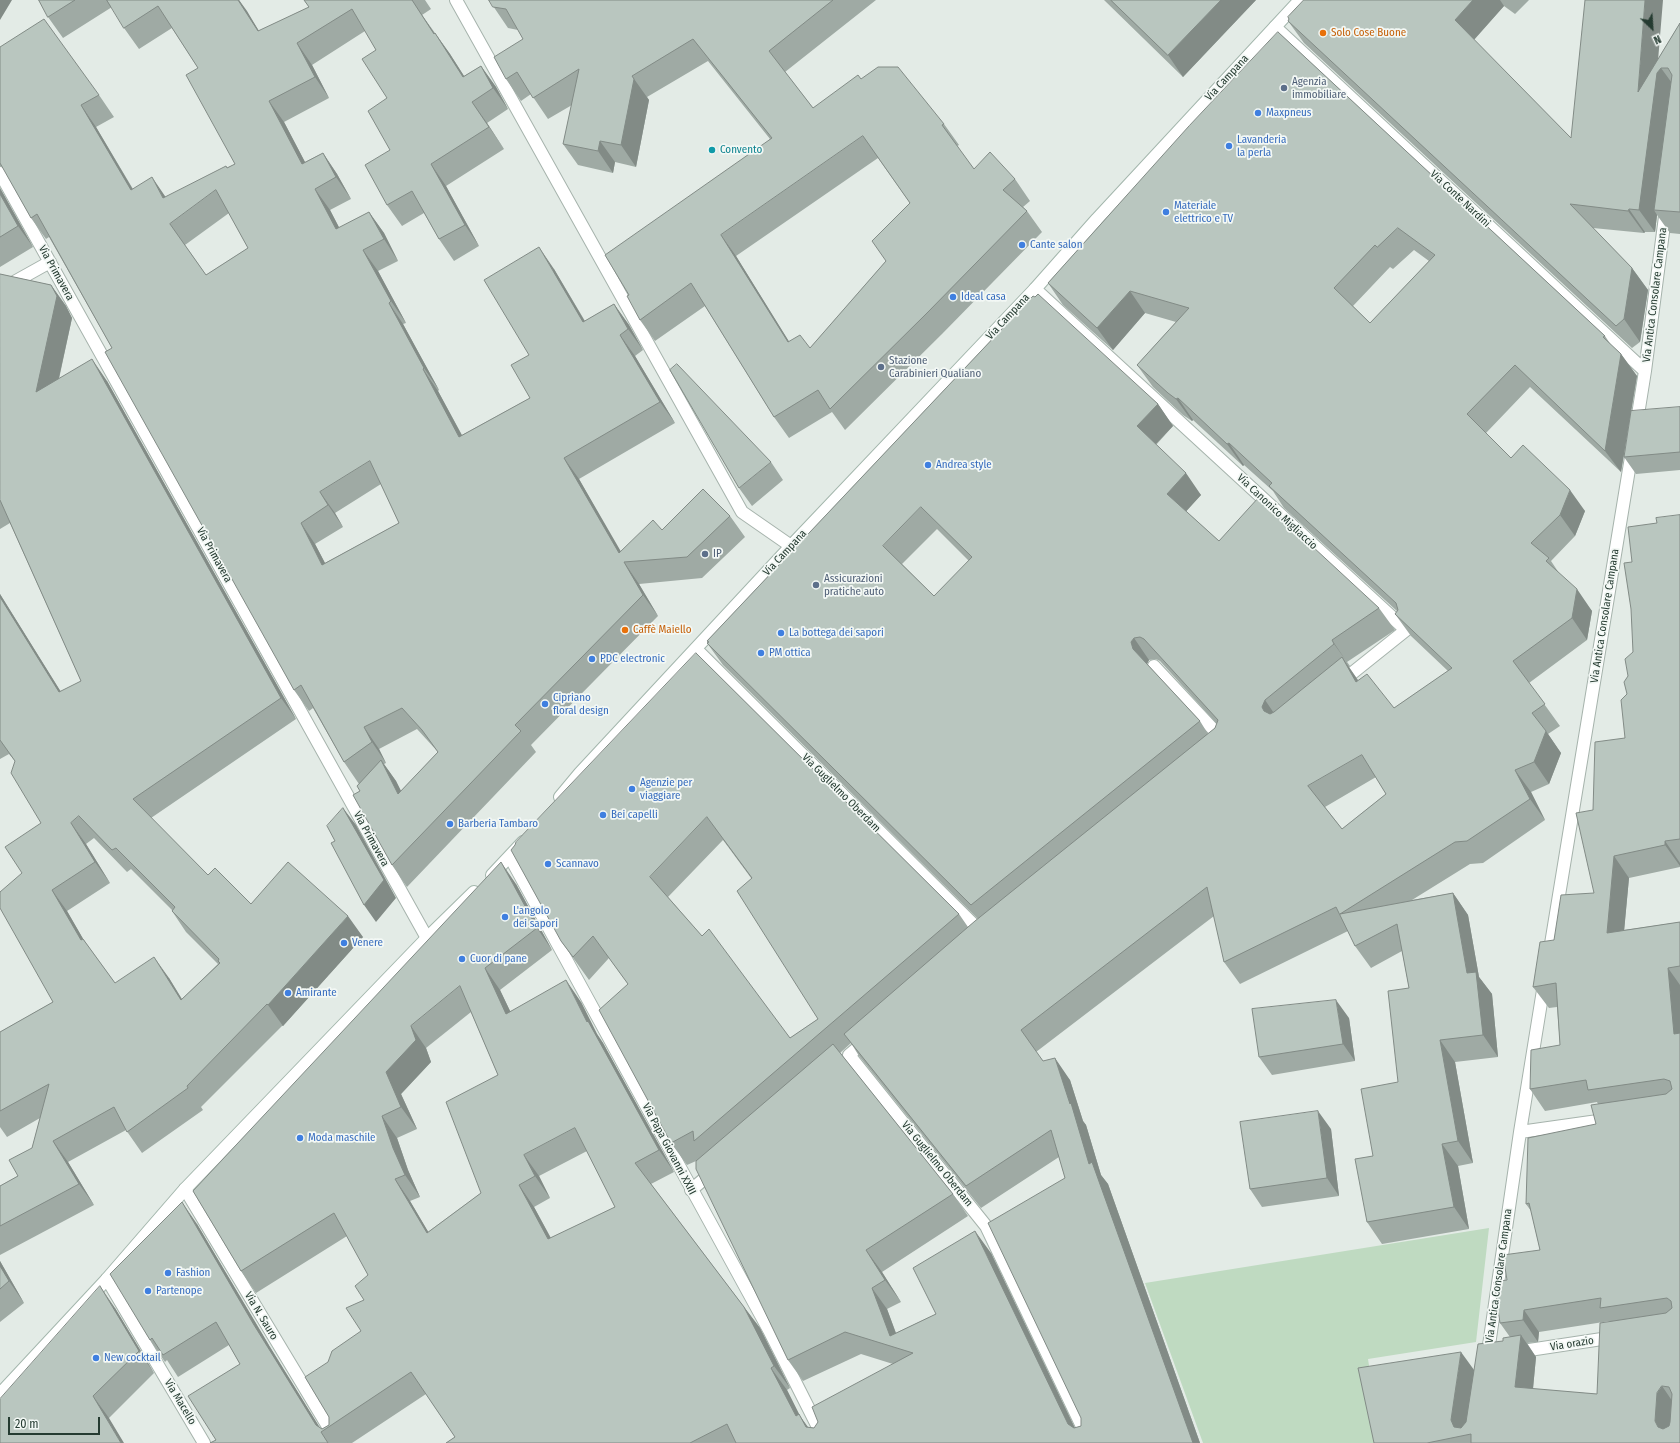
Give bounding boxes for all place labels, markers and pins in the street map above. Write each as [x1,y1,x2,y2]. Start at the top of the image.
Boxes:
place label: Solo Cose Buone [1331,26,1406,40]
marker: Solo Cose Buone [1318,28,1328,38]
place label: Agenzia immobiliare [1292,75,1346,101]
marker: Agenzia immobiliare [1279,83,1289,93]
place label: Maxpneus [1266,106,1312,120]
marker: Maxpneus [1253,108,1263,118]
place label: Lavanderia la perla [1237,133,1286,159]
marker: Lavanderia la perla [1224,141,1234,151]
place label: Convento [720,143,762,157]
marker: Convento [707,145,717,155]
place label: Materiale elettrico e TV [1174,199,1233,225]
marker: Materiale elettrico e TV [1161,207,1171,217]
place label: Cante salon [1030,238,1082,252]
marker: Cante salon [1017,240,1027,250]
place label: Ideal casa [961,290,1006,304]
marker: Ideal casa [948,292,958,302]
place label: Stazione Carabinieri Qualiano [889,354,981,380]
marker: Stazione Carabinieri Qualiano [876,362,886,372]
place label: Andrea style [936,458,992,472]
marker: Andrea style [923,460,933,470]
place label: IP [713,547,722,561]
marker: IP [700,549,710,559]
place label: Assicurazioni pratiche auto [824,572,884,598]
marker: Assicurazioni pratiche auto [811,580,821,590]
place label: Caffè Maiello [633,623,691,637]
marker: Caffè Maiello [620,625,630,635]
place label: La bottega dei sapori [789,626,884,640]
marker: La bottega dei sapori [776,628,786,638]
place label: PM ottica [769,646,811,660]
marker: PM ottica [756,648,766,658]
place label: PDC electronic [600,652,665,666]
marker: PDC electronic [587,654,597,664]
place label: Cipriano floral design [553,691,609,717]
marker: Cipriano floral design [540,699,550,709]
place label: Agenzie per viaggiare [640,776,692,802]
marker: Agenzie per viaggiare [627,784,637,794]
place label: Bei capelli [611,808,658,822]
marker: Bei capelli [598,810,608,820]
place label: Barberia Tambaro [458,817,538,831]
marker: Barberia Tambaro [445,819,455,829]
place label: Scannavo [556,857,599,871]
marker: Scannavo [543,859,553,869]
place label: L'angolo dei sapori [513,904,558,930]
marker: L'angolo dei sapori [500,912,510,922]
place label: Venere [352,936,383,950]
marker: Venere [339,938,349,948]
place label: Cuor di pane [470,952,527,966]
marker: Cuor di pane [457,954,467,964]
place label: Amirante [296,986,337,1000]
marker: Amirante [283,988,293,998]
place label: Moda maschile [308,1131,376,1145]
marker: Moda maschile [295,1133,305,1143]
place label: Fashion [176,1266,210,1280]
marker: Fashion [163,1268,173,1278]
place label: Partenope [156,1284,202,1298]
marker: Partenope [143,1286,153,1296]
place label: New cocktail [104,1351,161,1365]
marker: New cocktail [91,1353,101,1363]

